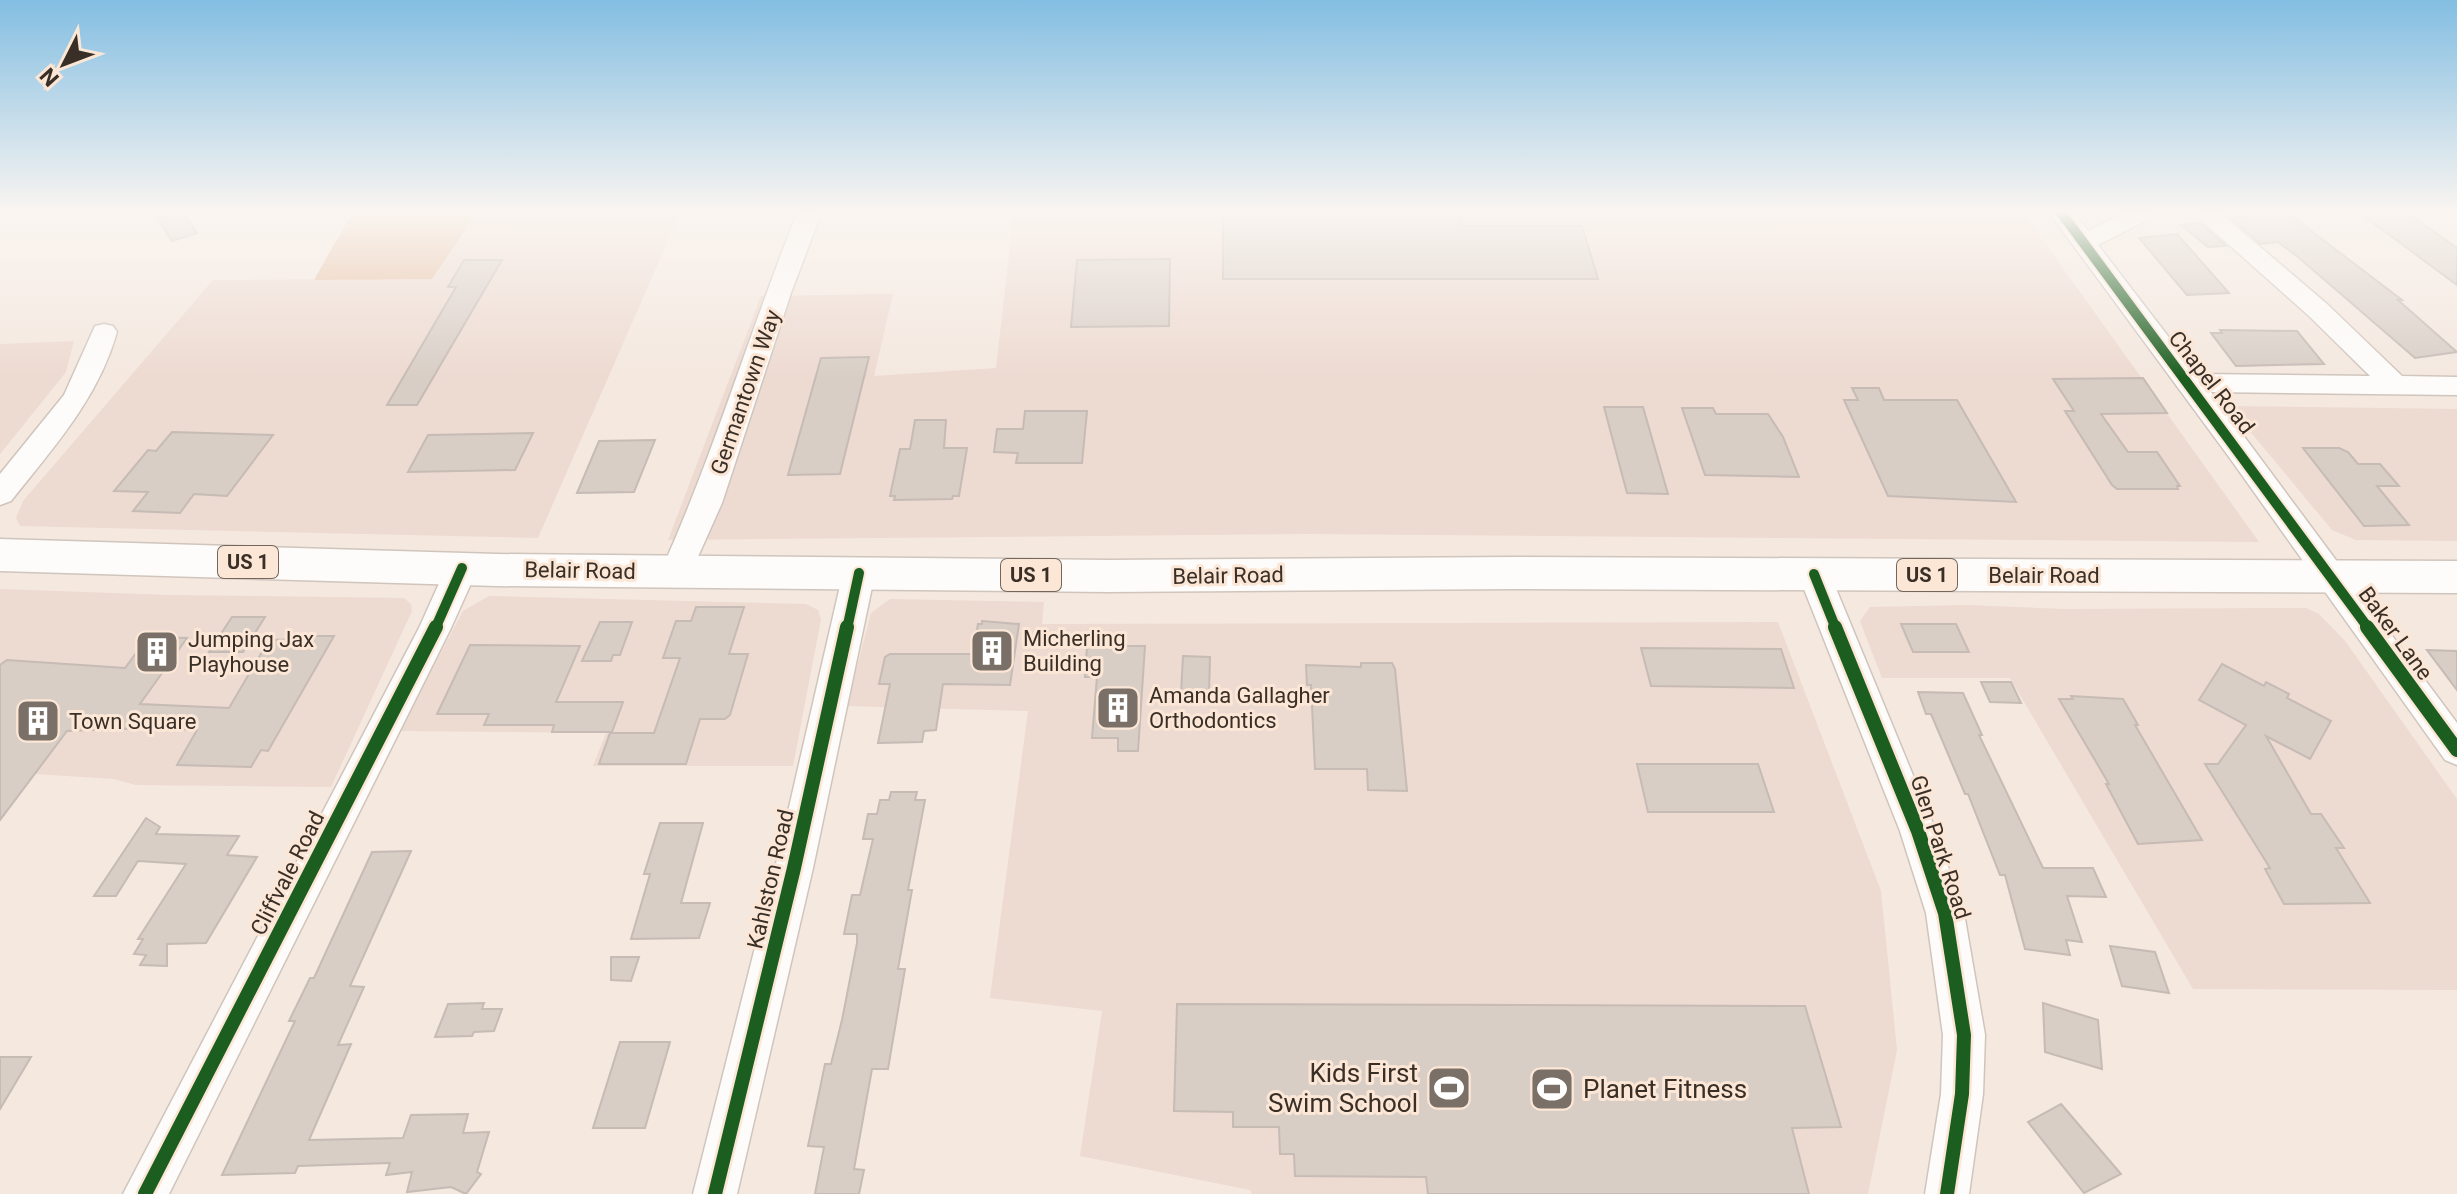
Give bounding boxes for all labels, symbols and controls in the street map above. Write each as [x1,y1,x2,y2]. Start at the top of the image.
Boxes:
north arrow [24,24,104,104]
text: N [35,63,64,91]
street label: Germantown Way [706,306,786,478]
street label: Chapel Road [2164,326,2260,439]
road number: US 1 [218,546,278,578]
street label: Belair Road [524,557,636,584]
road number: US 1 [1001,559,1061,591]
road number: US 1 [1897,559,1957,591]
street label: Belair Road [1172,562,1284,589]
street label: Belair Road [1988,563,2100,588]
street label: Baker Lane [2353,582,2438,685]
place label: Micherling Building [1023,626,1126,676]
place label: Jumping Jax Playhouse [188,627,314,677]
building icon: Micherling Building [968,627,1016,675]
building icon: Jumping Jax Playhouse [133,628,181,676]
place label: Amanda Gallagher Orthodontics [1149,683,1330,733]
building icon: Amanda Gallagher Orthodontics [1094,684,1142,732]
building icon: Town Square [14,697,62,745]
place label: Town Square [69,709,196,734]
street label: Glen Park Road [1905,772,1976,922]
street label: Cliffvale Road [245,807,329,939]
street label: Kahlston Road [742,807,799,951]
place label: Kids First Swim School [1268,1058,1418,1118]
sports icon: Kids First Swim School [1425,1064,1473,1112]
sports icon: Planet Fitness [1528,1065,1576,1113]
place label: Planet Fitness [1583,1074,1747,1104]

